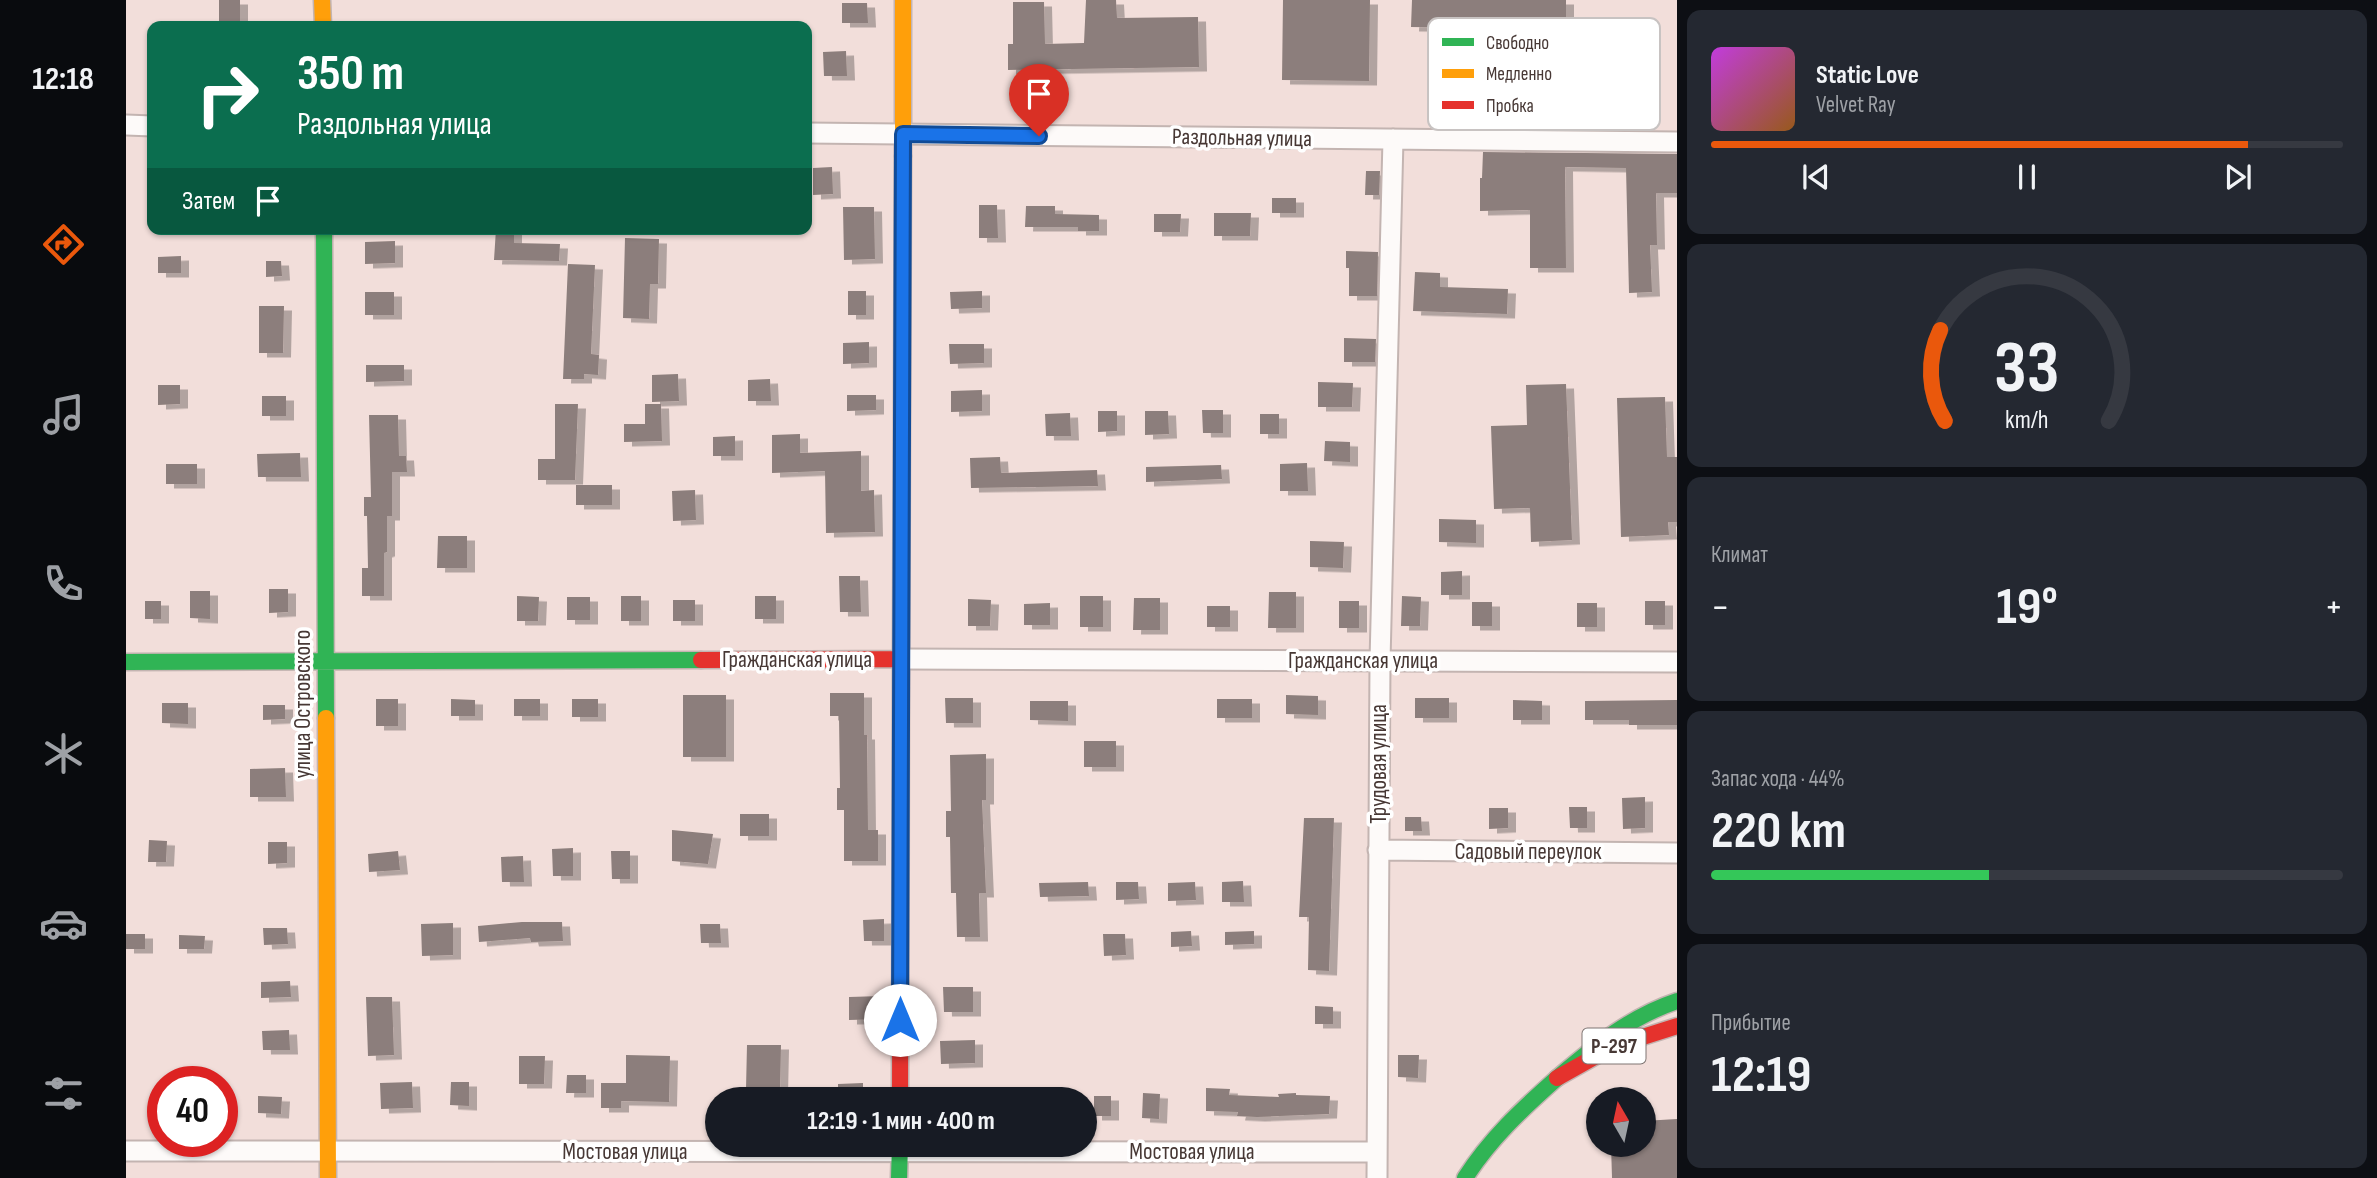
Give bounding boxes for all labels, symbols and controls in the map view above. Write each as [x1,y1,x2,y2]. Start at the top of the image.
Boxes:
legend [1428,18,1660,130]
text: Свободно [1486,32,1549,55]
text: 350 m [297,45,404,104]
icon: right [182,49,273,140]
text: 12:18 [32,60,94,99]
text: Static Love [1816,60,1919,91]
text: Медленно [1486,63,1552,86]
pin [1009,64,1069,136]
icon: arrive [1020,75,1058,113]
text: Velvet Ray [1816,91,1896,119]
text: Пробка [1486,95,1534,118]
text: Раздольная улица [297,105,492,144]
street label: Раздольная улица [1172,123,1312,153]
icon: previous [1797,158,1835,196]
icon: pause [2008,158,2046,196]
icon: next [2219,158,2257,196]
icon: arrive [249,182,287,220]
text: Затем [182,186,235,217]
icon: directions [39,220,88,269]
text: 33 [1994,326,2060,414]
icon: music [39,390,88,439]
text: km/h [2005,405,2049,436]
text: Климат [1711,541,1768,569]
icon: phone [39,559,88,608]
text: 19° [1996,576,2058,639]
text: − [1711,585,1730,630]
text: + [2324,585,2343,630]
street label: улица Островского [289,630,317,778]
street label: Гражданская улица [722,646,872,674]
street label: Гражданская улица [1288,647,1438,675]
street label: Трудовая улица [1365,704,1393,824]
icon: climate [39,729,88,778]
text: Запас хода · 44% [1711,765,1845,793]
text: 220 km [1711,800,1846,863]
street label: Садовый переулок [1455,838,1602,866]
icon: car [39,899,88,948]
position arrow [863,983,937,1057]
text: Прибытие [1711,1009,1791,1037]
road number: Р-297 [1582,1028,1646,1064]
text: 12:19 [1711,1044,1811,1107]
speed limit sign: 40 [147,1066,238,1157]
icon: filters [39,1069,88,1118]
north arrow [1586,1087,1656,1157]
map controls [1586,1087,1656,1157]
text: 12:19 · 1 мин · 400 m [807,1106,995,1137]
street label: Мостовая улица [562,1138,688,1166]
street label: Мостовая улица [1129,1138,1255,1166]

